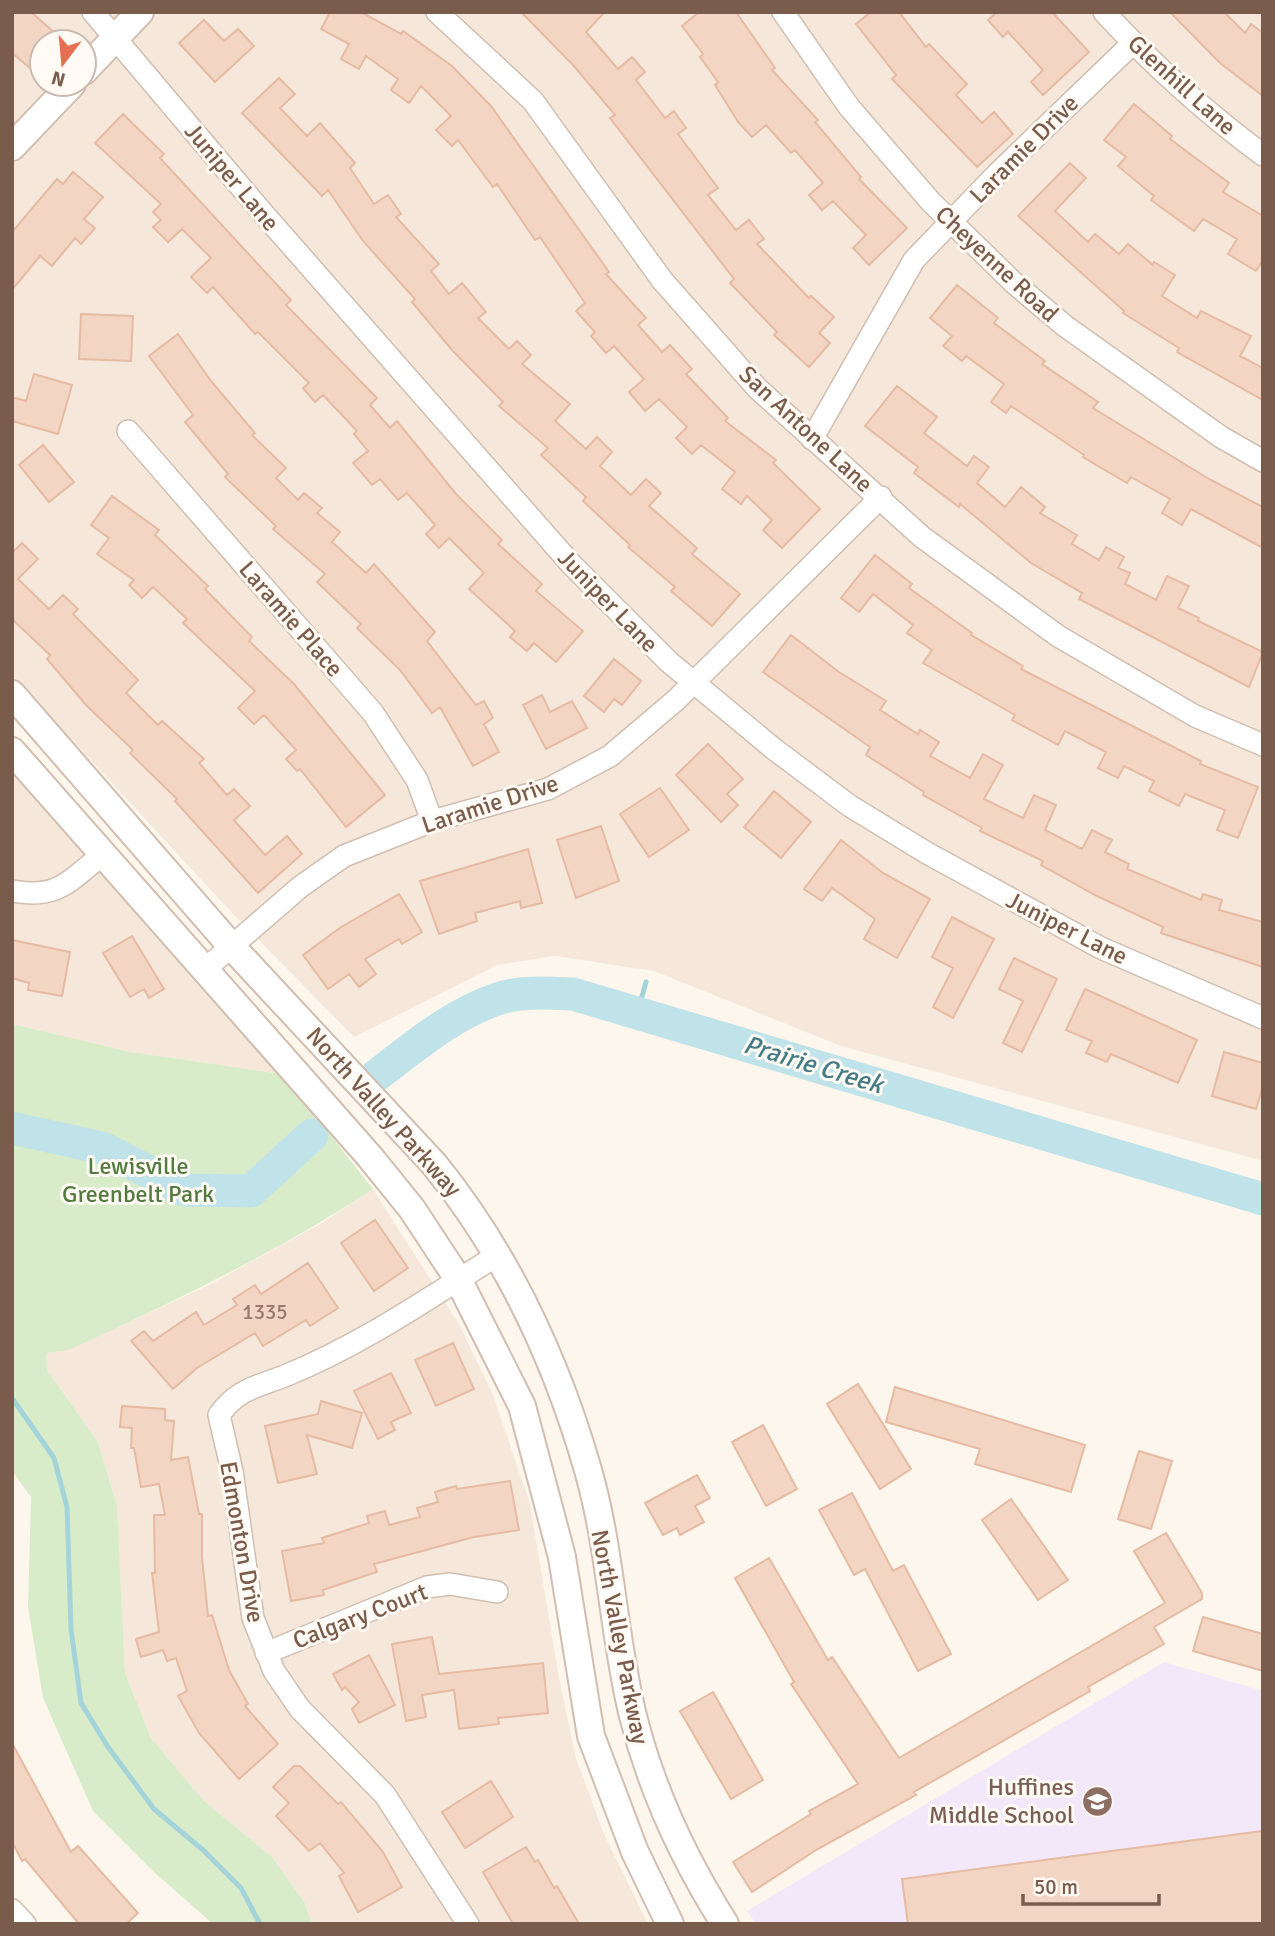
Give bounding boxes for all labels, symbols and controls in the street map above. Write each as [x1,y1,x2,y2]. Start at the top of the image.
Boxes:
north arrow [28,28,98,98]
street label: Glenhill Lane [1122,28,1242,142]
text: N [49,65,68,92]
street label: Laramie Drive [963,88,1085,210]
street label: Juniper Lane [178,117,286,237]
street label: Cheyenne Road [929,199,1065,329]
street label: San Antone Lane [733,359,879,499]
street label: Juniper Lane [551,543,665,659]
street label: Laramie Place [232,555,350,683]
street label: Laramie Drive [418,768,562,840]
street label: Juniper Lane [1001,885,1133,971]
street label: North Valley Parkway [300,1021,468,1203]
water label: Prairie Creek [740,1029,888,1102]
park label: Lewisville Greenbelt Park [62,1151,214,1209]
house number: 1335 [242,1299,288,1325]
street label: Edmonton Drive [213,1459,271,1625]
street label: North Valley Parkway [584,1527,656,1747]
street label: Calgary Court [288,1577,432,1655]
place label: Huffines Middle School [929,1772,1074,1830]
school or university icon: Huffines Middle School [1080,1784,1114,1818]
scale bar [1023,1862,1160,1906]
text: 50 m [1034,1874,1078,1900]

